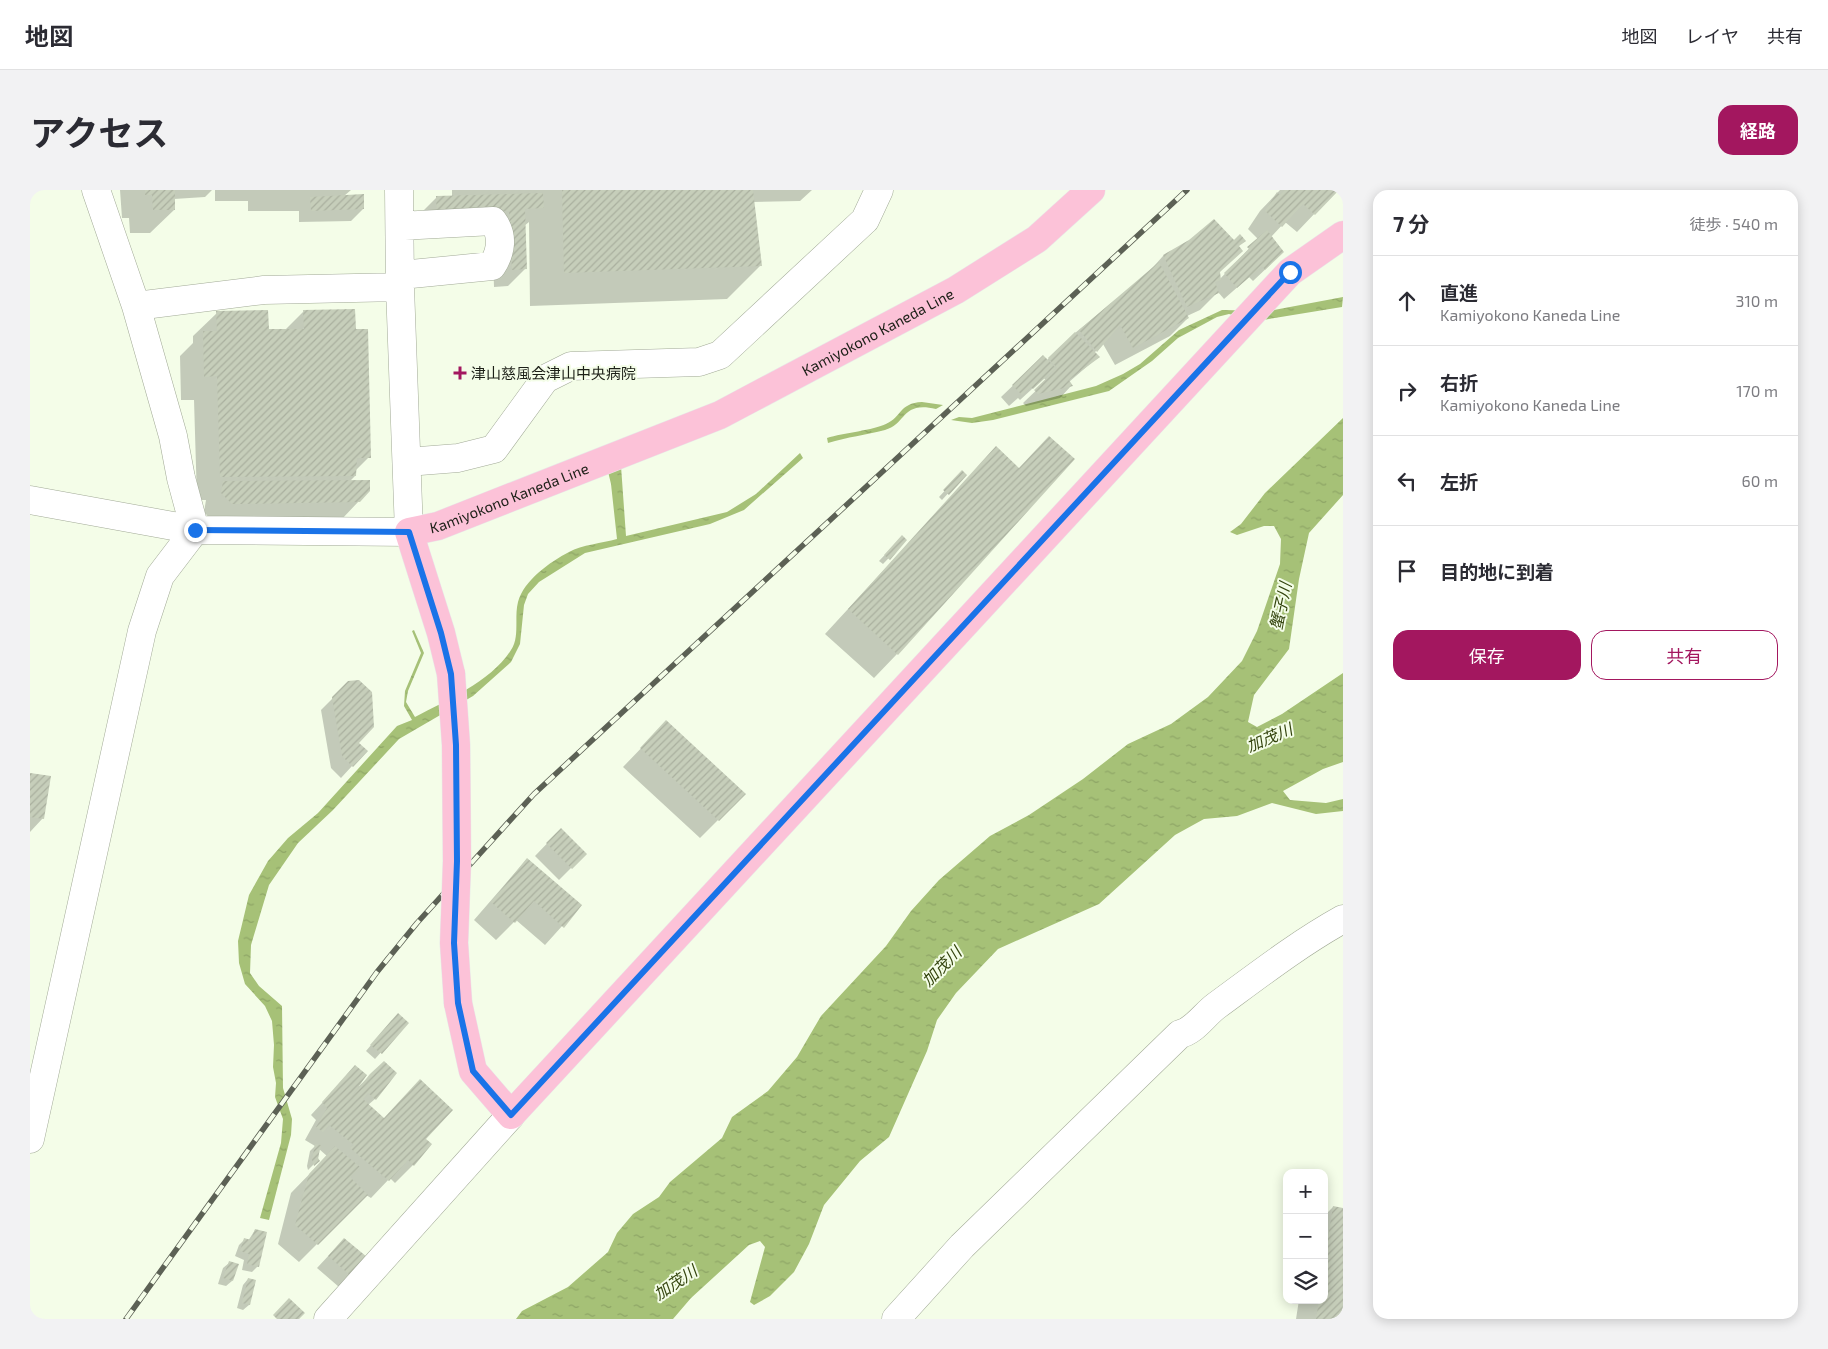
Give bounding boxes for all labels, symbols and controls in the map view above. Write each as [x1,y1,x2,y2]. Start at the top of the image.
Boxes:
text: 地図 [25,21,73,50]
text: 地図 [1622,25,1658,47]
text: レイヤ [1686,25,1739,47]
text: 共有 [1767,25,1803,47]
button: 経路 [1718,105,1798,155]
text: アクセス [30,111,168,153]
text: 7 分 [1393,211,1430,236]
text: 徒歩 · 540 m [1689,214,1778,233]
route start [1279,261,1302,284]
text: 直進 [1440,281,1478,304]
street label: Kamiyokono Kaneda Line [798,284,956,379]
icon: ahead [1393,287,1421,315]
text: 310 m [1736,291,1778,310]
text: Kamiyokono Kaneda Line [1440,305,1620,324]
place label: 津山慈風会津山中央病院 [471,364,636,382]
marker: 津山慈風会津山中央病院 [453,366,467,380]
text: 右折 [1440,371,1478,394]
icon: right [1393,377,1421,405]
text: 170 m [1736,381,1778,400]
text: Kamiyokono Kaneda Line [1440,395,1620,414]
street label: Kamiyokono Kaneda Line [428,459,591,537]
icon: left [1393,467,1421,495]
text: 左折 [1440,470,1478,493]
text: 60 m [1742,471,1778,490]
route end [184,519,207,542]
icon: arrive [1393,557,1421,585]
text: 目的地に到着 [1440,560,1554,583]
water label: 蟹子川 [1266,579,1295,631]
button: 保存 [1393,630,1581,680]
button: 共有 [1591,630,1778,680]
water label: 加茂川 [1243,718,1297,755]
water label: 加茂川 [917,941,966,990]
map controls [1283,1169,1328,1304]
button: + [1283,1169,1328,1214]
button: − [1283,1214,1328,1259]
button: layers [1283,1259,1328,1304]
water label: 加茂川 [650,1260,702,1303]

